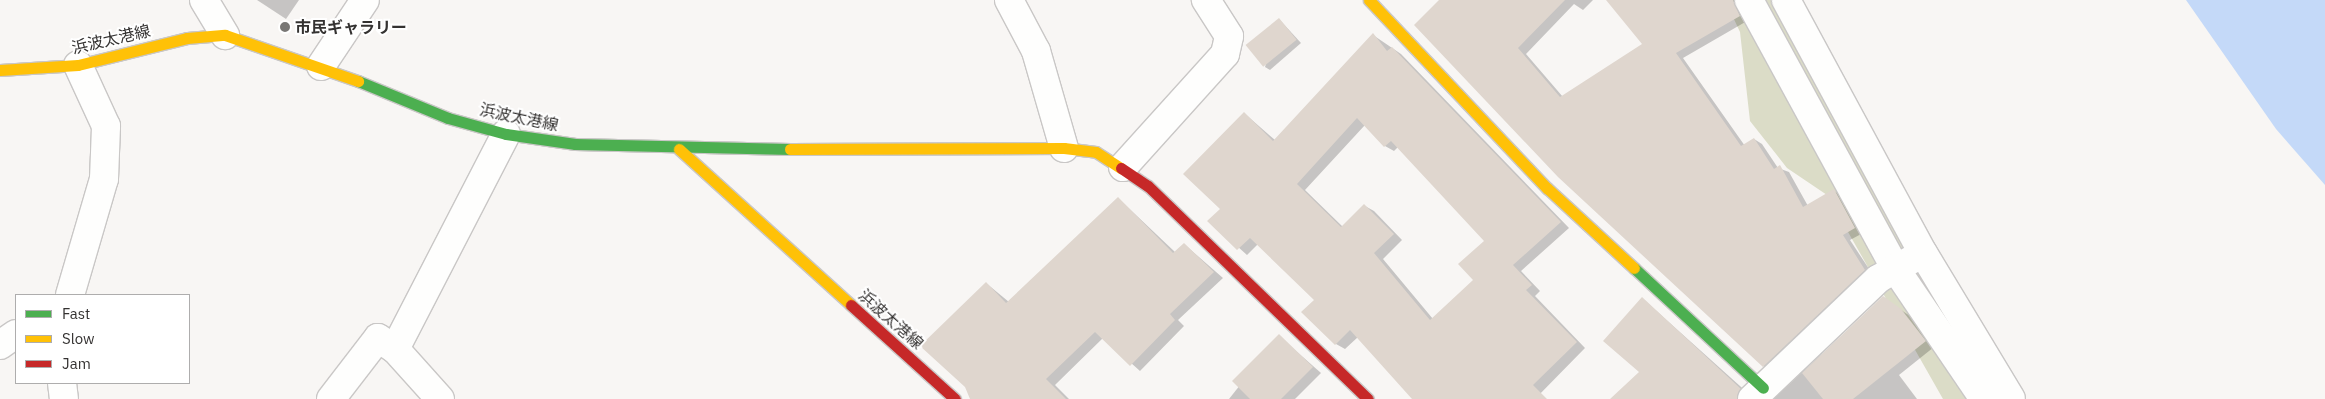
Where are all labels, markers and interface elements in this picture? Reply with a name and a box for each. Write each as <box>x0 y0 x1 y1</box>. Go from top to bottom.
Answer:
place label: 市民ギャラリー <box>295 17 407 37</box>
street label: 浜波太港線 <box>70 21 152 57</box>
marker: 市民ギャラリー <box>279 21 291 33</box>
street label: 浜波太港線 <box>478 99 560 135</box>
street label: 浜波太港線 <box>855 285 927 353</box>
legend <box>15 294 190 384</box>
text: Fast <box>62 304 90 323</box>
text: Slow <box>62 329 95 348</box>
text: Jam <box>62 354 91 373</box>

